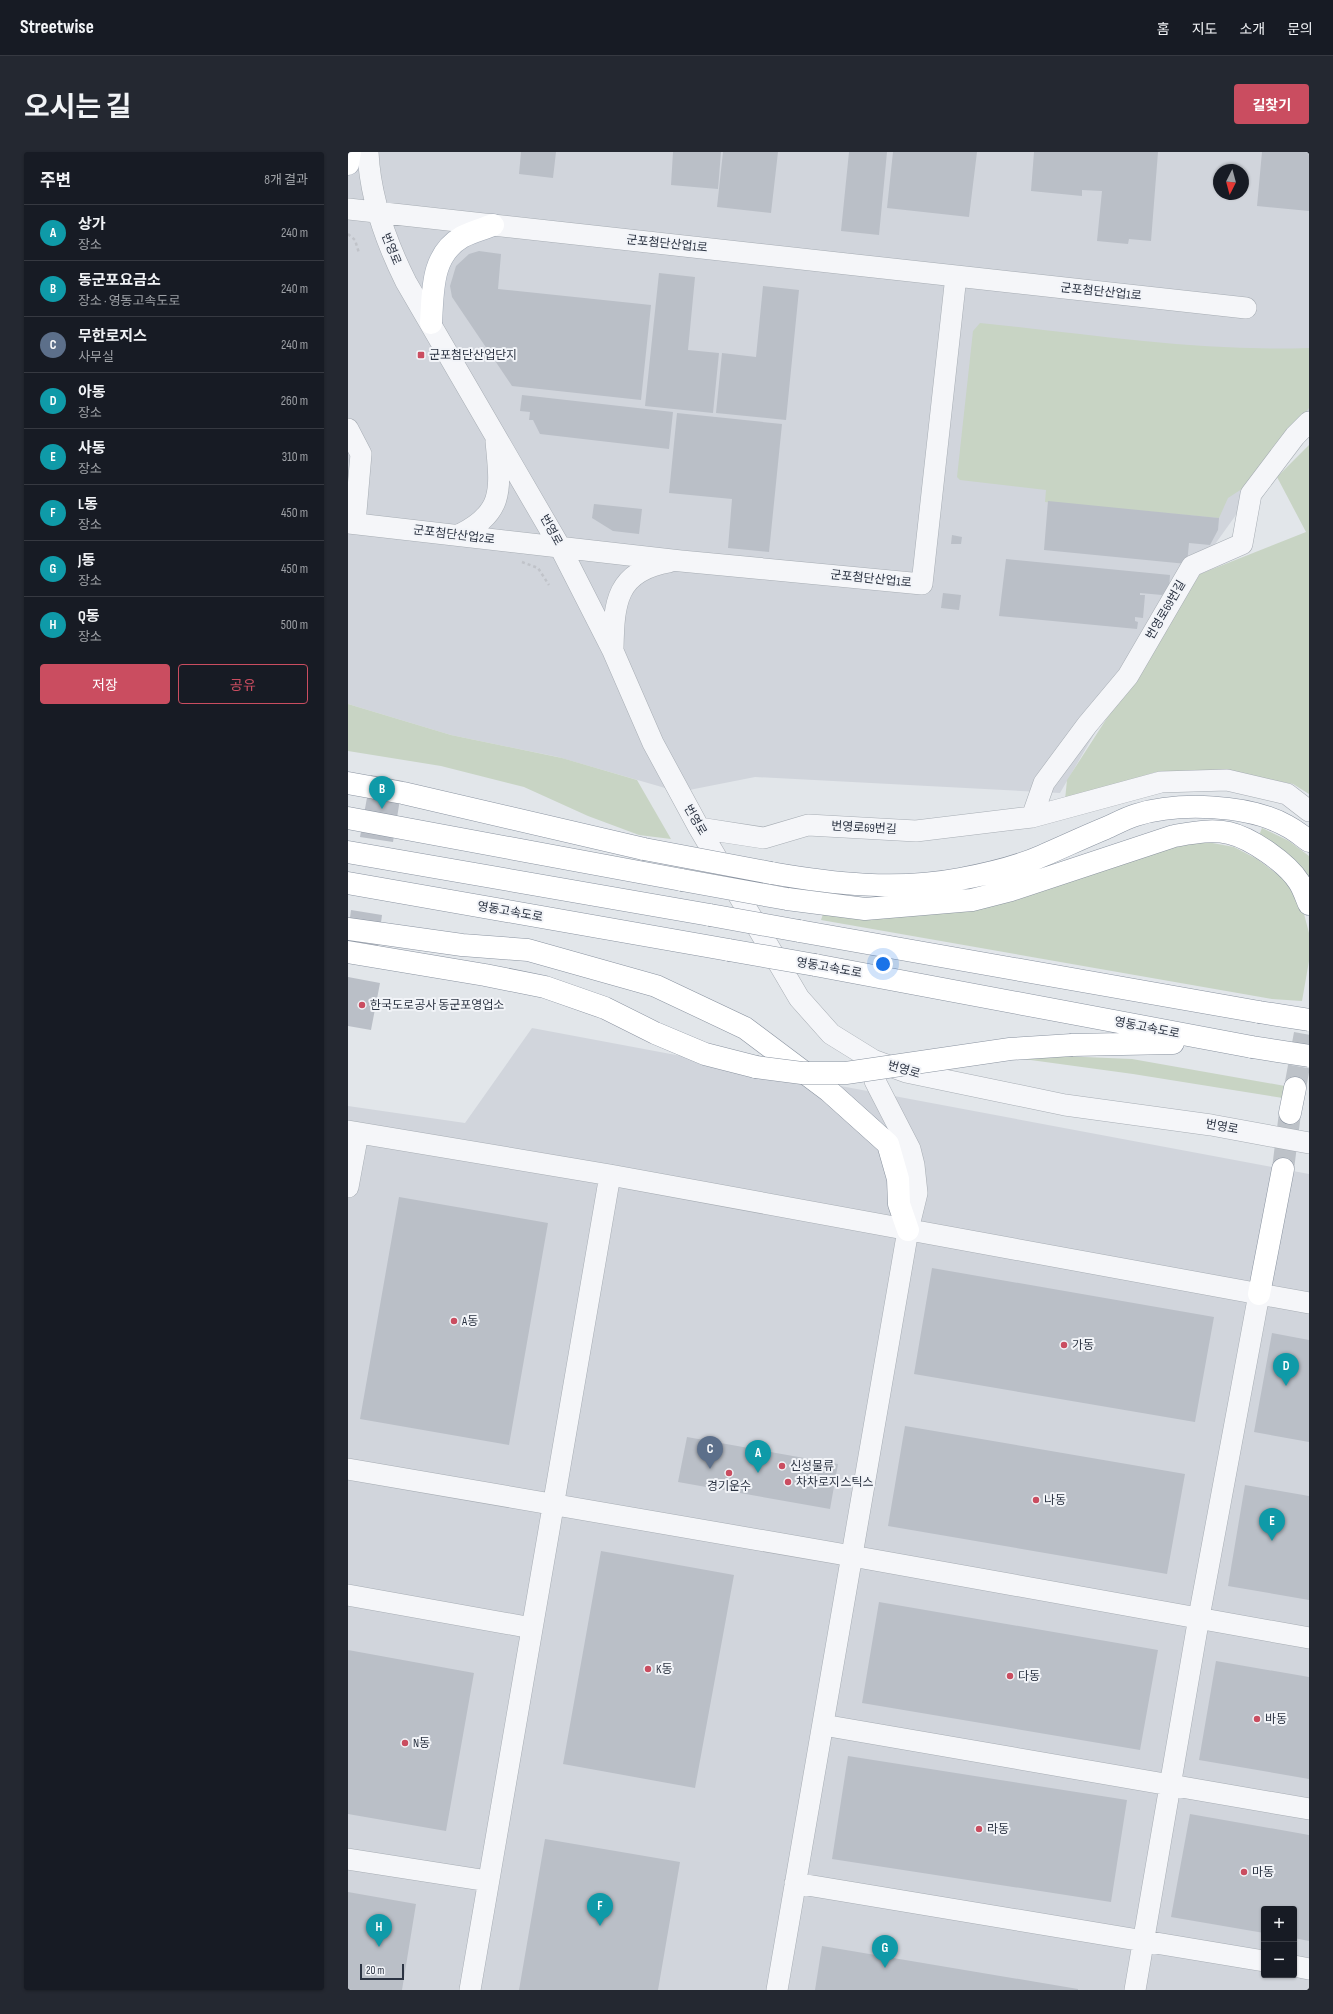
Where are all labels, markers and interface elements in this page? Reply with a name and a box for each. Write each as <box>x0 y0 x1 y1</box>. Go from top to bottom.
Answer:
text: Streetwise <box>20 16 94 39</box>
text: 홈 <box>1157 21 1170 38</box>
text: 지도 <box>1192 21 1217 38</box>
text: 소개 <box>1239 21 1265 38</box>
text: 문의 <box>1287 21 1313 38</box>
button: 길찾기 <box>1234 84 1309 124</box>
text: 오시는 길 <box>24 91 131 124</box>
north arrow <box>1213 164 1249 200</box>
text: 주변 <box>40 171 71 191</box>
text: 8개 결과 <box>264 172 308 188</box>
text: 상가 <box>78 215 106 234</box>
text: A <box>50 225 56 241</box>
text: 240 m <box>281 225 308 241</box>
street label: 번영로 <box>378 231 404 267</box>
street label: 군포첨단산업1로 <box>626 232 708 256</box>
text: 장소 <box>78 237 102 253</box>
text: 동군포요금소 <box>78 271 161 290</box>
street label: 군포첨단산업1로 <box>1060 280 1142 304</box>
text: B <box>50 281 56 297</box>
text: 240 m <box>281 281 308 297</box>
text: 장소 · 영동고속도로 <box>78 293 180 309</box>
text: 무한로지스 <box>78 327 147 346</box>
text: C <box>50 337 56 353</box>
text: 240 m <box>281 337 308 353</box>
place label: 군포첨단산업단지 <box>429 348 517 363</box>
text: 사무실 <box>78 349 114 365</box>
marker: 군포첨단산업단지 <box>416 350 426 360</box>
text: 아동 <box>78 383 106 402</box>
text: D <box>50 393 56 409</box>
text: 260 m <box>281 393 308 409</box>
text: 장소 <box>78 405 102 421</box>
text: 사동 <box>78 439 106 458</box>
text: E <box>50 449 56 465</box>
text: 310 m <box>282 449 308 465</box>
text: 장소 <box>78 461 102 477</box>
text: L동 <box>78 495 98 514</box>
text: F <box>50 505 56 521</box>
text: 450 m <box>281 505 308 521</box>
street label: 번영로 <box>536 512 566 548</box>
text: 장소 <box>78 517 102 533</box>
street label: 군포첨단산업2로 <box>412 523 496 547</box>
text: J동 <box>78 551 95 570</box>
text: G <box>50 561 56 577</box>
text: 450 m <box>281 561 308 577</box>
street label: 군포첨단산업1로 <box>830 567 912 591</box>
text: 장소 <box>78 573 102 589</box>
street label: 번영로69번길 <box>1143 578 1189 642</box>
text: Q동 <box>78 607 100 626</box>
text: H <box>50 617 56 633</box>
text: 500 m <box>281 617 308 633</box>
text: 장소 <box>78 629 102 645</box>
button: 저장 <box>40 664 170 704</box>
button: 공유 <box>178 664 308 704</box>
pin: B <box>369 776 395 809</box>
street label: 번영로 <box>680 802 710 838</box>
street label: 번영로69번길 <box>831 819 897 837</box>
street label: 영동고속도로 <box>476 899 544 925</box>
your location <box>873 954 893 974</box>
street label: 영동고속도로 <box>795 955 863 981</box>
place label: 한국도로공사 동군포영업소 <box>370 998 504 1013</box>
marker: 한국도로공사 동군포영업소 <box>357 1000 367 1010</box>
street label: 영동고속도로 <box>1113 1014 1181 1042</box>
street label: 번영로 <box>886 1058 922 1082</box>
street label: 번영로 <box>1204 1117 1240 1137</box>
place label: A동 <box>461 1314 478 1329</box>
marker: A동 <box>449 1316 459 1326</box>
place label: 가동 <box>1072 1338 1094 1353</box>
marker: 가동 <box>1059 1340 1069 1350</box>
pin: D <box>1273 1353 1299 1386</box>
pin: C <box>697 1436 723 1469</box>
pin: A <box>745 1440 771 1473</box>
place label: 신성물류 <box>790 1459 834 1474</box>
marker: 신성물류 <box>777 1461 787 1471</box>
marker: 경기운수 <box>724 1468 734 1478</box>
place label: 차차로지스틱스 <box>796 1475 873 1490</box>
marker: 차차로지스틱스 <box>783 1477 793 1487</box>
place label: 경기운수 <box>707 1479 751 1494</box>
place label: 나동 <box>1044 1493 1066 1508</box>
marker: 나동 <box>1031 1495 1041 1505</box>
pin: E <box>1259 1508 1285 1541</box>
place label: K동 <box>656 1662 673 1677</box>
marker: K동 <box>643 1664 653 1674</box>
place label: 다동 <box>1018 1669 1040 1684</box>
marker: 다동 <box>1005 1671 1015 1681</box>
place label: 바동 <box>1265 1712 1287 1727</box>
marker: 바동 <box>1252 1714 1262 1724</box>
place label: N동 <box>413 1736 430 1751</box>
marker: N동 <box>400 1738 410 1748</box>
place label: 라동 <box>987 1822 1009 1837</box>
marker: 라동 <box>974 1824 984 1834</box>
place label: 마동 <box>1252 1865 1274 1880</box>
marker: 마동 <box>1239 1867 1249 1877</box>
pin: F <box>587 1893 613 1926</box>
map controls <box>1261 1906 1297 1978</box>
button: + <box>1261 1906 1297 1942</box>
pin: H <box>366 1914 392 1947</box>
pin: G <box>872 1935 898 1968</box>
button: − <box>1261 1942 1297 1978</box>
scale bar <box>360 1962 404 1981</box>
text: 20 m <box>366 1964 384 1977</box>

